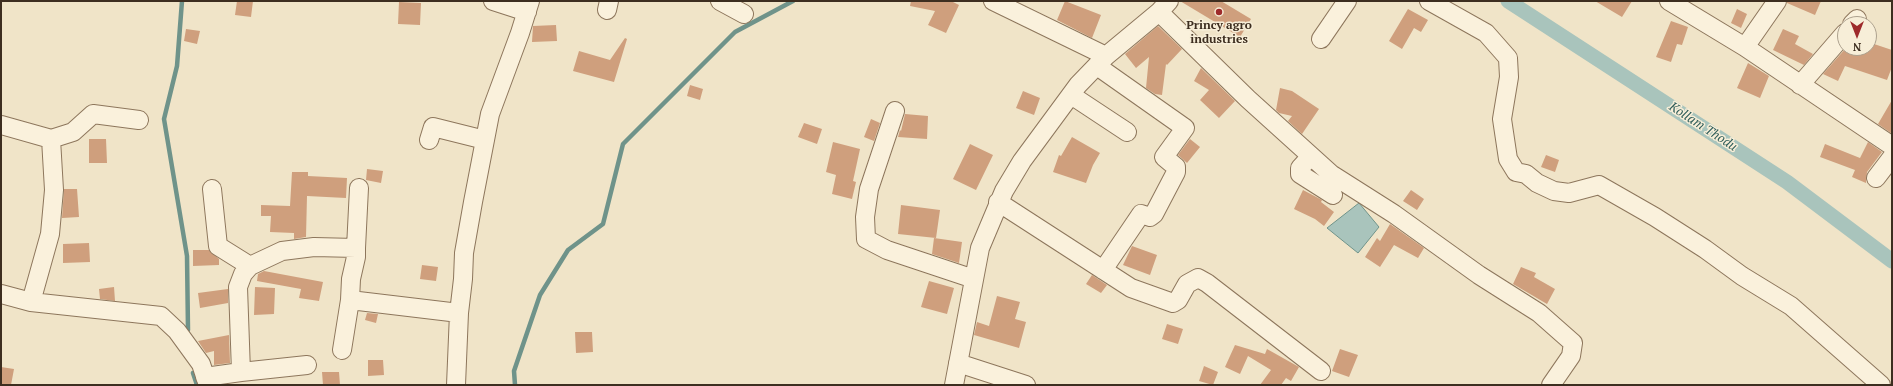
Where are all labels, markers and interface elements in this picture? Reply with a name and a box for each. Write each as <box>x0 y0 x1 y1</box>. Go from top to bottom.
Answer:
marker: Princy agro industries <box>1214 7 1224 17</box>
north arrow <box>1837 16 1877 56</box>
place label: Princy agro industries <box>1186 19 1252 47</box>
text: N <box>1853 40 1861 54</box>
water label: Kollam Thodu <box>1666 99 1740 155</box>

